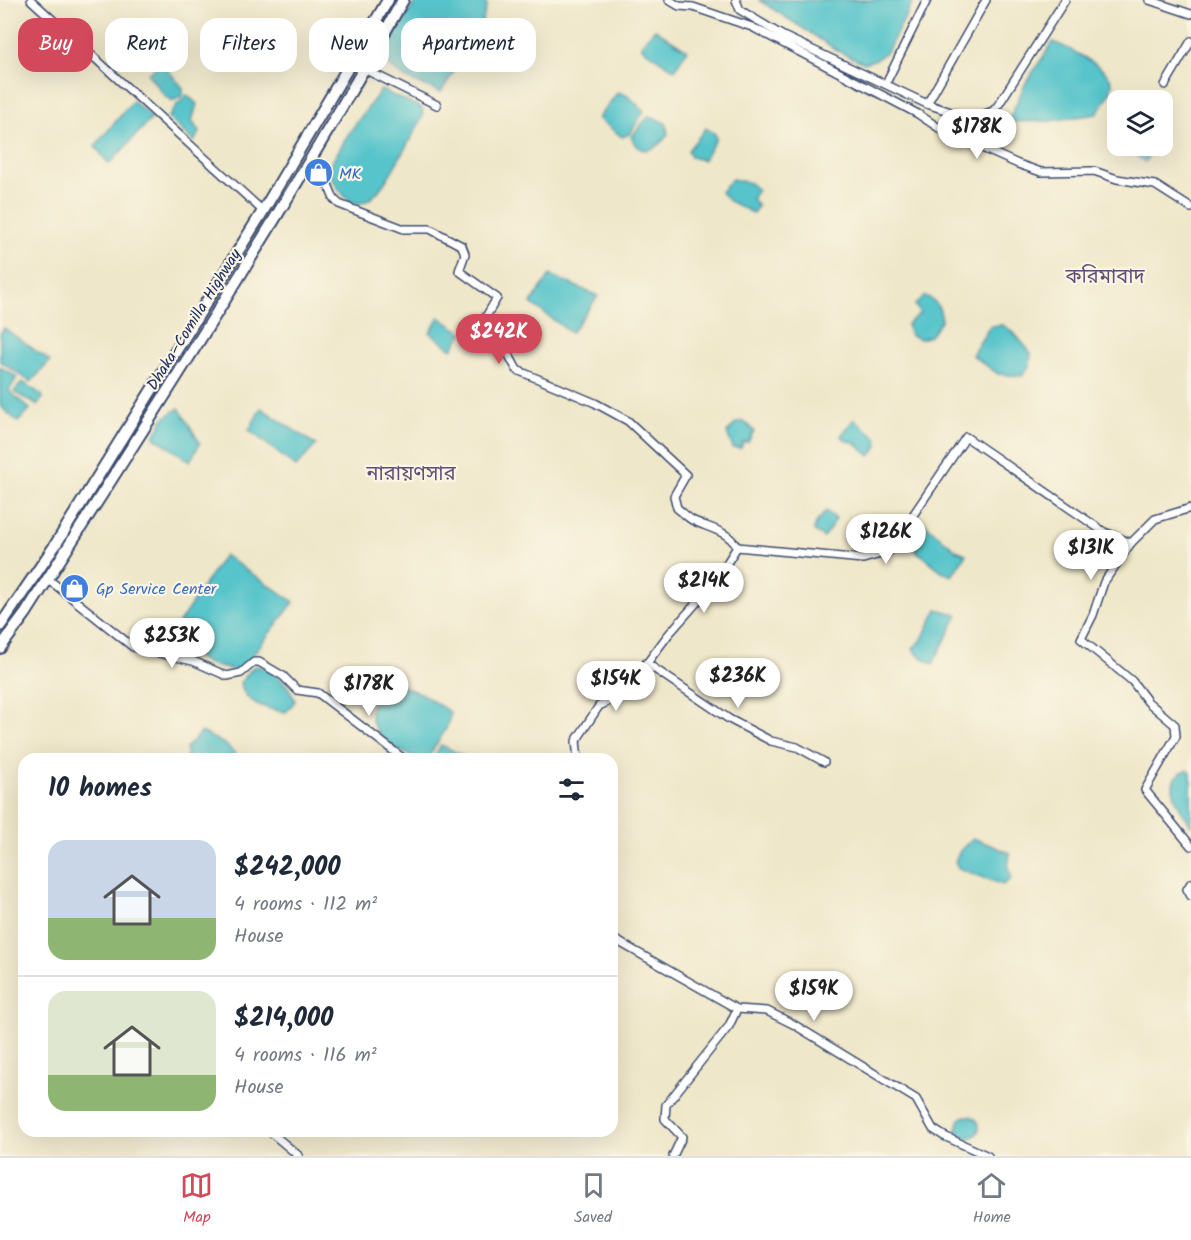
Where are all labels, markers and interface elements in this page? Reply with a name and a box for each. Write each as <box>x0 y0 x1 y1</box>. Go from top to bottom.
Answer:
chip: Buy <box>18 18 93 72</box>
chip: Rent <box>105 18 188 72</box>
chip: Filters <box>200 18 297 72</box>
chip: New <box>309 18 389 72</box>
chip: Apartment <box>401 18 536 72</box>
map controls <box>1107 90 1173 156</box>
button: layers <box>1107 90 1173 156</box>
pin: $178K <box>935 109 1019 160</box>
text: $178K <box>951 112 1003 144</box>
shop icon: MK <box>302 157 334 189</box>
place label: MK <box>339 162 362 187</box>
street label: Dhaka–Comilla Highway <box>141 244 248 395</box>
district label: করিমাবাদ <box>1064 262 1146 294</box>
pin: $242K <box>457 314 541 365</box>
text: $242K <box>470 317 528 349</box>
district label: নারায়ণসার <box>365 459 457 491</box>
pin: $126K <box>844 514 928 565</box>
text: $126K <box>860 517 912 549</box>
pin: $131K <box>1049 530 1133 581</box>
text: $131K <box>1068 533 1114 565</box>
pin: $214K <box>662 563 746 614</box>
text: $214K <box>678 566 730 598</box>
shop icon: Gp Service Center <box>59 572 91 604</box>
place label: Gp Service Center <box>96 577 218 602</box>
pin: $253K <box>130 618 214 669</box>
text: $253K <box>144 621 200 653</box>
pin: $236K <box>696 658 780 709</box>
pin: $154K <box>574 661 658 712</box>
text: $236K <box>709 661 767 693</box>
text: $154K <box>591 664 641 696</box>
pin: $178K <box>327 666 411 717</box>
text: $178K <box>343 669 395 701</box>
text: 10 homes <box>48 768 152 810</box>
icon: filters <box>555 773 588 806</box>
text: $242,000 <box>234 847 341 889</box>
icon: home <box>96 864 168 936</box>
text: 4 rooms · 112 m² <box>234 889 377 921</box>
text: House <box>234 921 284 953</box>
pin: $159K <box>772 971 856 1022</box>
text: $159K <box>789 974 839 1006</box>
text: $214,000 <box>234 998 333 1040</box>
icon: home <box>96 1015 168 1087</box>
text: 4 rooms · 116 m² <box>234 1040 377 1072</box>
text: House <box>234 1072 284 1104</box>
tab: Map <box>180 1169 213 1230</box>
tab: Saved <box>574 1169 612 1230</box>
tab: Home <box>973 1169 1011 1230</box>

